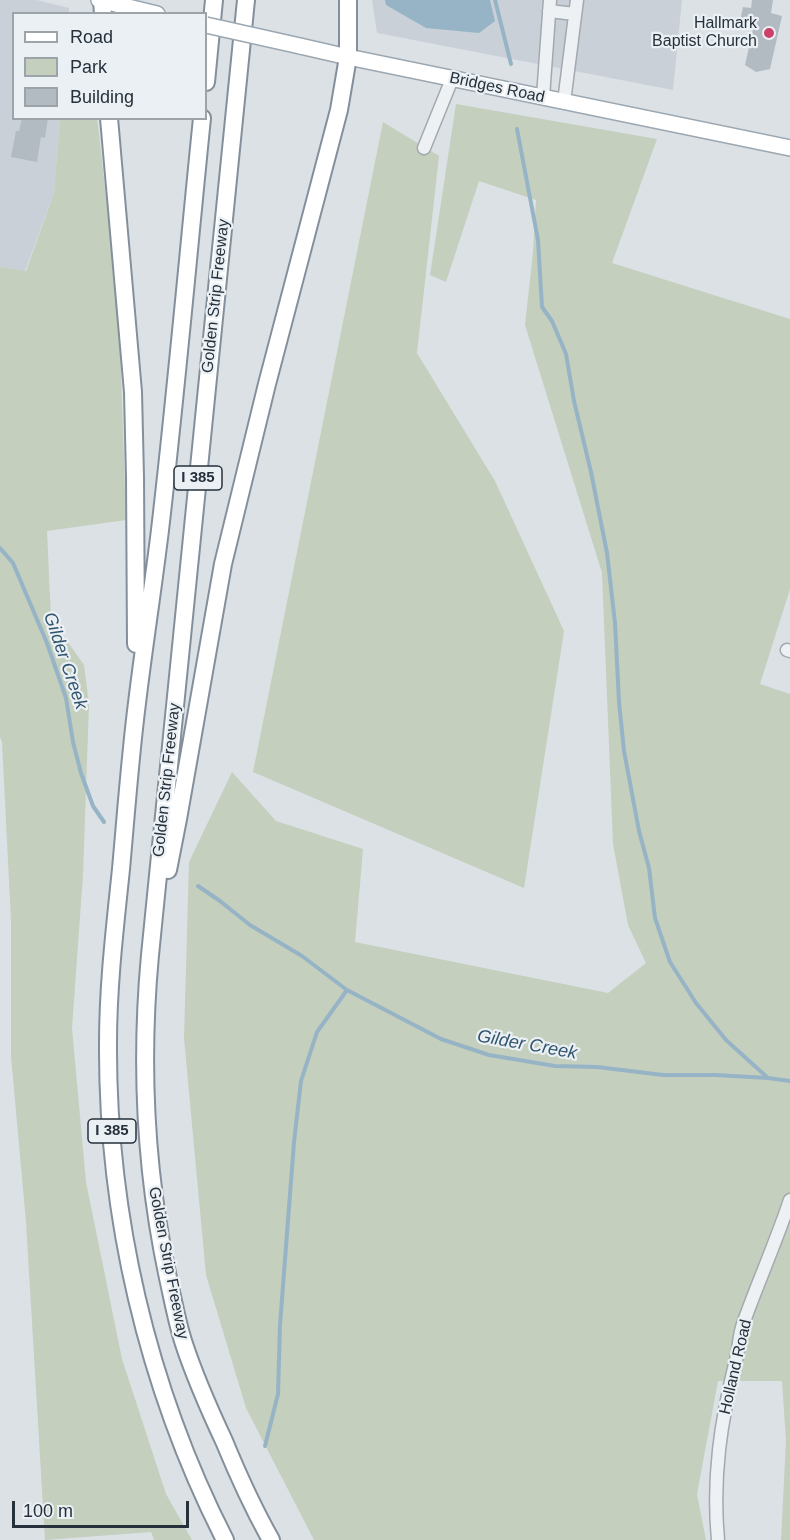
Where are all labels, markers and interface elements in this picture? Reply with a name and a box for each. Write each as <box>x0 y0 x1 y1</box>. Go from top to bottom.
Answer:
legend <box>12 12 207 120</box>
place label: Hallmark Baptist Church <box>652 14 757 52</box>
marker: Hallmark Baptist Church <box>762 26 776 40</box>
text: Road <box>70 27 113 47</box>
text: Park <box>70 57 107 77</box>
street label: Bridges Road <box>448 69 546 107</box>
text: Building <box>70 87 134 107</box>
street label: Golden Strip Freeway <box>198 218 234 374</box>
road number: I 385 <box>174 466 222 490</box>
water label: Gilder Creek <box>38 610 92 712</box>
street label: Golden Strip Freeway <box>149 702 185 858</box>
water label: Gilder Creek <box>475 1026 579 1064</box>
road number: I 385 <box>88 1119 136 1143</box>
street label: Golden Strip Freeway <box>144 1185 192 1341</box>
street label: Holland Road <box>716 1318 756 1416</box>
scale bar <box>15 1489 192 1527</box>
text: 100 m <box>23 1501 73 1521</box>

